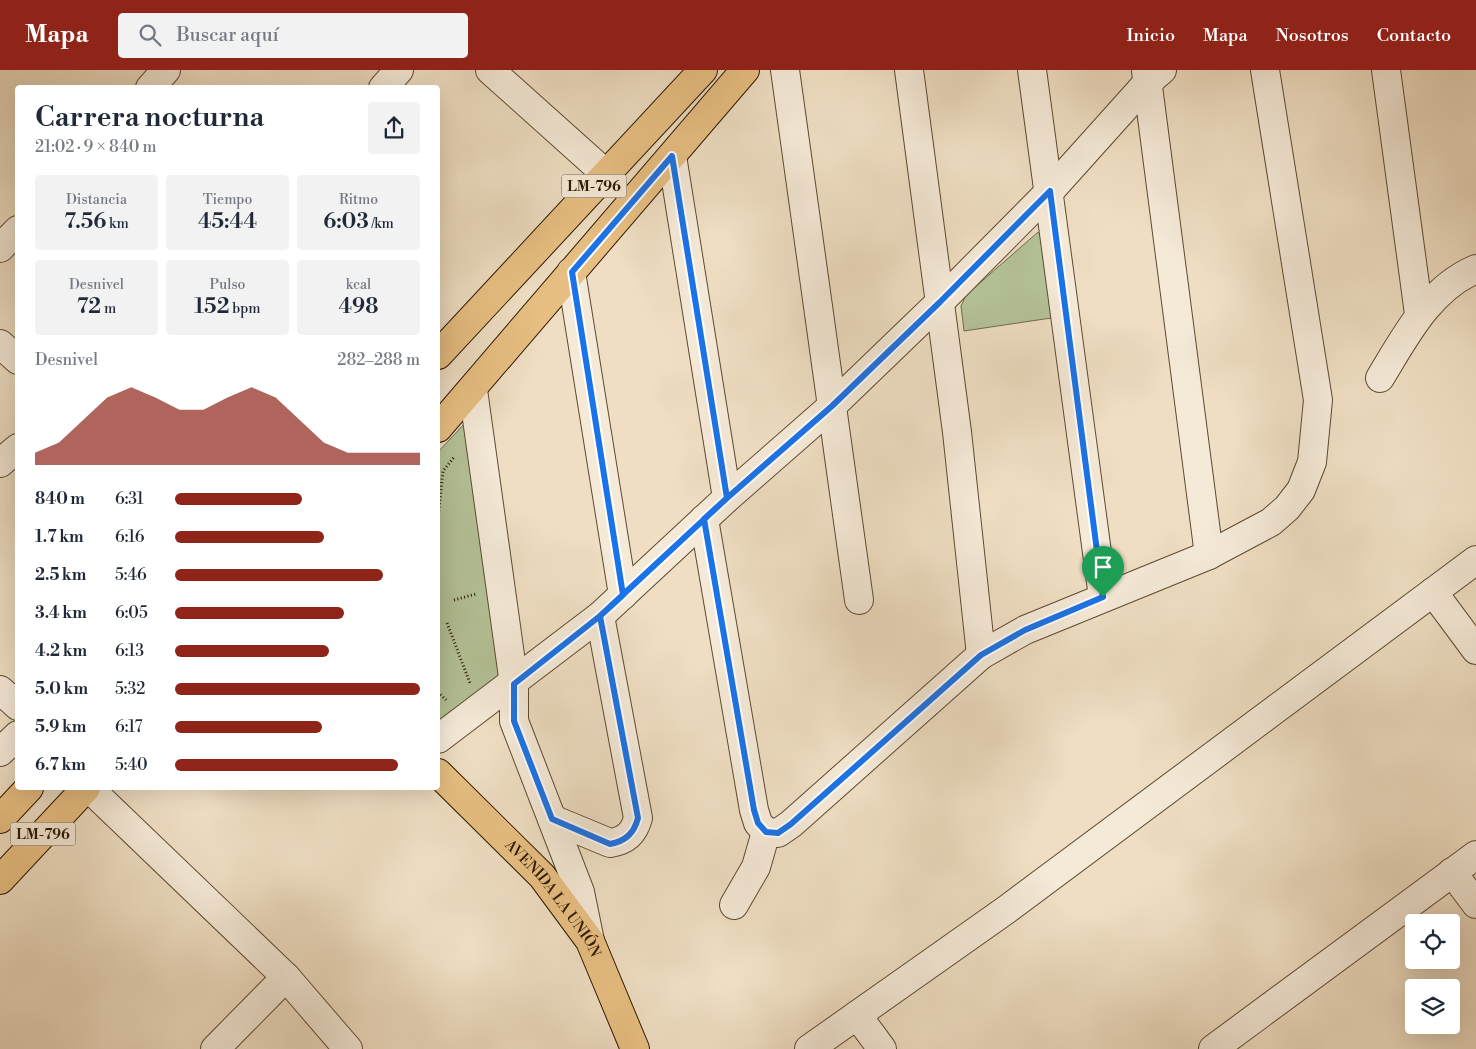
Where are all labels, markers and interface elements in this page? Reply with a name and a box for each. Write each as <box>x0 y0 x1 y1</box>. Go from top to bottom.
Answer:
search box <box>118 13 468 58</box>
text: Mapa <box>25 20 88 50</box>
icon: search <box>136 21 164 49</box>
text: Buscar aquí <box>176 23 279 47</box>
text: Inicio <box>1126 24 1175 47</box>
text: Mapa <box>1203 24 1248 47</box>
text: Nosotros <box>1276 24 1349 47</box>
text: Contacto <box>1377 24 1451 47</box>
text: Carrera nocturna <box>35 100 264 135</box>
button: share <box>368 102 420 154</box>
text: 21:02 · 9 × 840 m <box>35 137 157 157</box>
road number: LM-796 <box>562 174 626 198</box>
text: Distancia <box>66 191 127 209</box>
text: Tiempo <box>203 191 252 209</box>
text: Ritmo <box>339 191 378 209</box>
text: 7.56 <box>64 209 106 235</box>
text: 45:44 <box>198 209 257 235</box>
text: 6:03 <box>323 209 369 235</box>
text: km <box>106 215 129 233</box>
text: /km <box>369 215 394 233</box>
text: Desnivel <box>69 276 124 294</box>
text: Pulso <box>210 276 245 294</box>
text: kcal <box>346 276 371 294</box>
text: 72 <box>77 294 101 320</box>
text: 152 <box>194 294 229 320</box>
text: 498 <box>339 294 378 320</box>
text: m <box>101 300 116 318</box>
text: bpm <box>229 300 261 318</box>
text: Desnivel <box>35 350 98 370</box>
text: 282–288 m <box>337 350 420 370</box>
text: 840 m <box>35 489 85 509</box>
text: 6:31 <box>115 489 144 509</box>
text: 1.7 km <box>35 527 84 547</box>
text: 6:16 <box>115 527 144 547</box>
pin <box>1082 546 1124 597</box>
icon: arrive <box>1089 553 1117 581</box>
text: 2.5 km <box>35 565 86 585</box>
text: 5:46 <box>115 565 147 585</box>
text: 3.4 km <box>35 603 87 623</box>
text: 6:05 <box>115 603 148 623</box>
text: 4.2 km <box>35 641 87 661</box>
text: 6:13 <box>115 641 144 661</box>
text: 5.0 km <box>35 679 88 699</box>
text: 5:32 <box>115 679 145 699</box>
text: 5.9 km <box>35 717 86 737</box>
text: 6:17 <box>115 717 142 737</box>
text: 6.7 km <box>35 755 86 775</box>
text: 5:40 <box>115 755 148 775</box>
road number: LM-796 <box>10 822 76 846</box>
street label: AVENIDA LA UNIÓN <box>500 835 605 960</box>
map controls <box>1405 914 1460 1034</box>
button: locate <box>1405 914 1460 969</box>
button: layers <box>1405 979 1460 1034</box>

